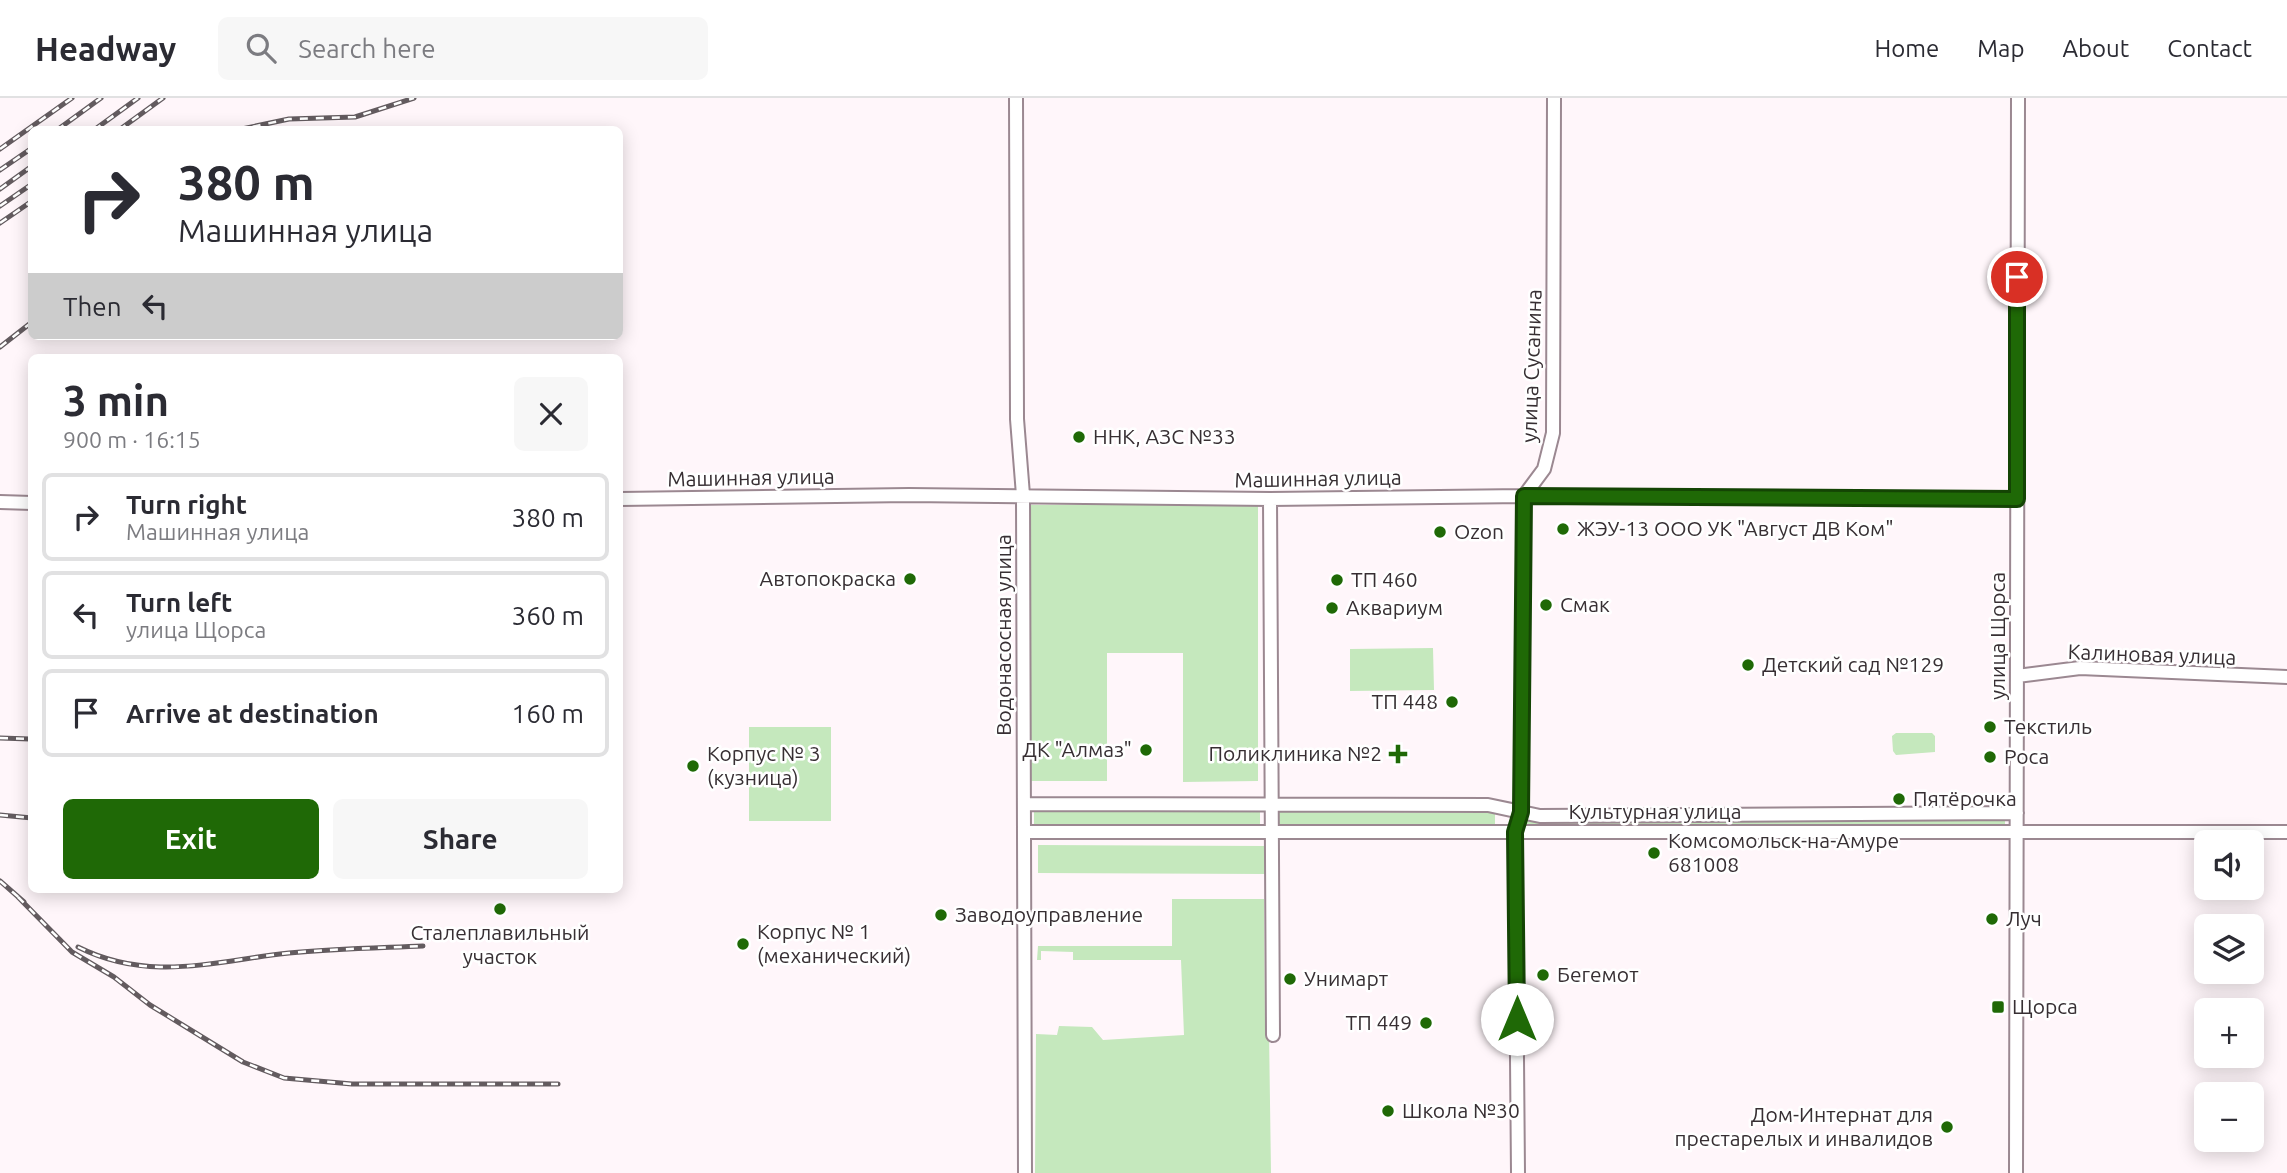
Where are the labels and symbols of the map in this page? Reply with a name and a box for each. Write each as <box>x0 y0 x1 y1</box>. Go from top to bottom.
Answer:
pin <box>1987 247 2047 307</box>
street label: улица Сусанина <box>1516 289 1546 443</box>
place label: ННК, АЗС №33 <box>1093 424 1236 448</box>
marker: ННК, АЗС №33 <box>1071 429 1087 445</box>
street label: Машинная улица <box>667 464 835 490</box>
street label: Машинная улица <box>1234 465 1402 491</box>
place label: ЖЭУ-13 ООО УК "Август ДВ Ком" <box>1577 516 1894 540</box>
place label: Ozon <box>1454 519 1504 543</box>
marker: ЖЭУ-13 ООО УК "Август ДВ Ком" <box>1555 521 1571 537</box>
marker: Ozon <box>1432 524 1448 540</box>
street label: Водонасосная улица <box>991 534 1015 736</box>
place label: Автопокраска <box>760 566 896 590</box>
place label: ТП 460 <box>1351 567 1418 591</box>
marker: Автопокраска <box>902 571 918 587</box>
marker: ТП 460 <box>1329 572 1345 588</box>
street label: улица Щорса <box>1985 572 2009 700</box>
place label: Смак <box>1560 592 1610 616</box>
place label: Аквариум <box>1346 595 1443 619</box>
marker: Смак <box>1538 597 1554 613</box>
marker: Аквариум <box>1324 600 1340 616</box>
street label: Калиновая улица <box>2067 639 2237 669</box>
place label: Детский сад №129 <box>1762 652 1944 676</box>
marker: Детский сад №129 <box>1740 657 1756 673</box>
place label: ТП 448 <box>1371 689 1438 713</box>
marker: ТП 448 <box>1444 694 1460 710</box>
place label: Текстиль <box>2004 714 2092 738</box>
marker: Текстиль <box>1982 719 1998 735</box>
place label: ДК "Алмаз" <box>1022 737 1132 761</box>
place label: Корпус № 3 (кузница) <box>707 741 821 789</box>
place label: Поликлиника №2 <box>1208 741 1382 765</box>
marker: ДК "Алмаз" <box>1138 742 1154 758</box>
marker: Поликлиника №2 <box>1388 744 1408 764</box>
place label: Роса <box>2004 744 2049 768</box>
marker: Роса <box>1982 749 1998 765</box>
marker: Корпус № 3 (кузница) <box>685 758 701 774</box>
place label: Пятёрочка <box>1913 786 2017 810</box>
marker: Пятёрочка <box>1891 791 1907 807</box>
street label: Культурная улица <box>1568 799 1742 823</box>
place label: Комсомольск-на-Амуре 681008 <box>1668 828 1899 876</box>
marker: Комсомольск-на-Амуре 681008 <box>1646 845 1662 861</box>
marker: Сталеплавильный участок <box>492 901 508 917</box>
place label: Заводоуправление <box>955 902 1143 926</box>
place label: Луч <box>2006 906 2042 930</box>
marker: Заводоуправление <box>933 907 949 923</box>
marker: Луч <box>1984 911 2000 927</box>
place label: Корпус № 1 (механический) <box>757 919 911 967</box>
place label: Сталеплавильный участок <box>410 920 590 968</box>
marker: Корпус № 1 (механический) <box>735 936 751 952</box>
place label: Бегемот <box>1557 962 1639 986</box>
place label: Унимарт <box>1304 966 1389 990</box>
marker: Бегемот <box>1535 967 1551 983</box>
marker: Унимарт <box>1282 971 1298 987</box>
position arrow <box>1480 982 1554 1056</box>
place label: Щорса <box>2012 994 2078 1018</box>
marker: Щорса <box>1990 999 2006 1015</box>
place label: ТП 449 <box>1345 1010 1412 1034</box>
marker: ТП 449 <box>1418 1015 1434 1031</box>
place label: Школа №30 <box>1402 1098 1520 1122</box>
place label: Дом-Интернат для престарелых и инвалидов <box>1674 1102 1933 1150</box>
marker: Школа №30 <box>1380 1103 1396 1119</box>
marker: Дом-Интернат для престарелых и инвалидов <box>1939 1119 1955 1135</box>

